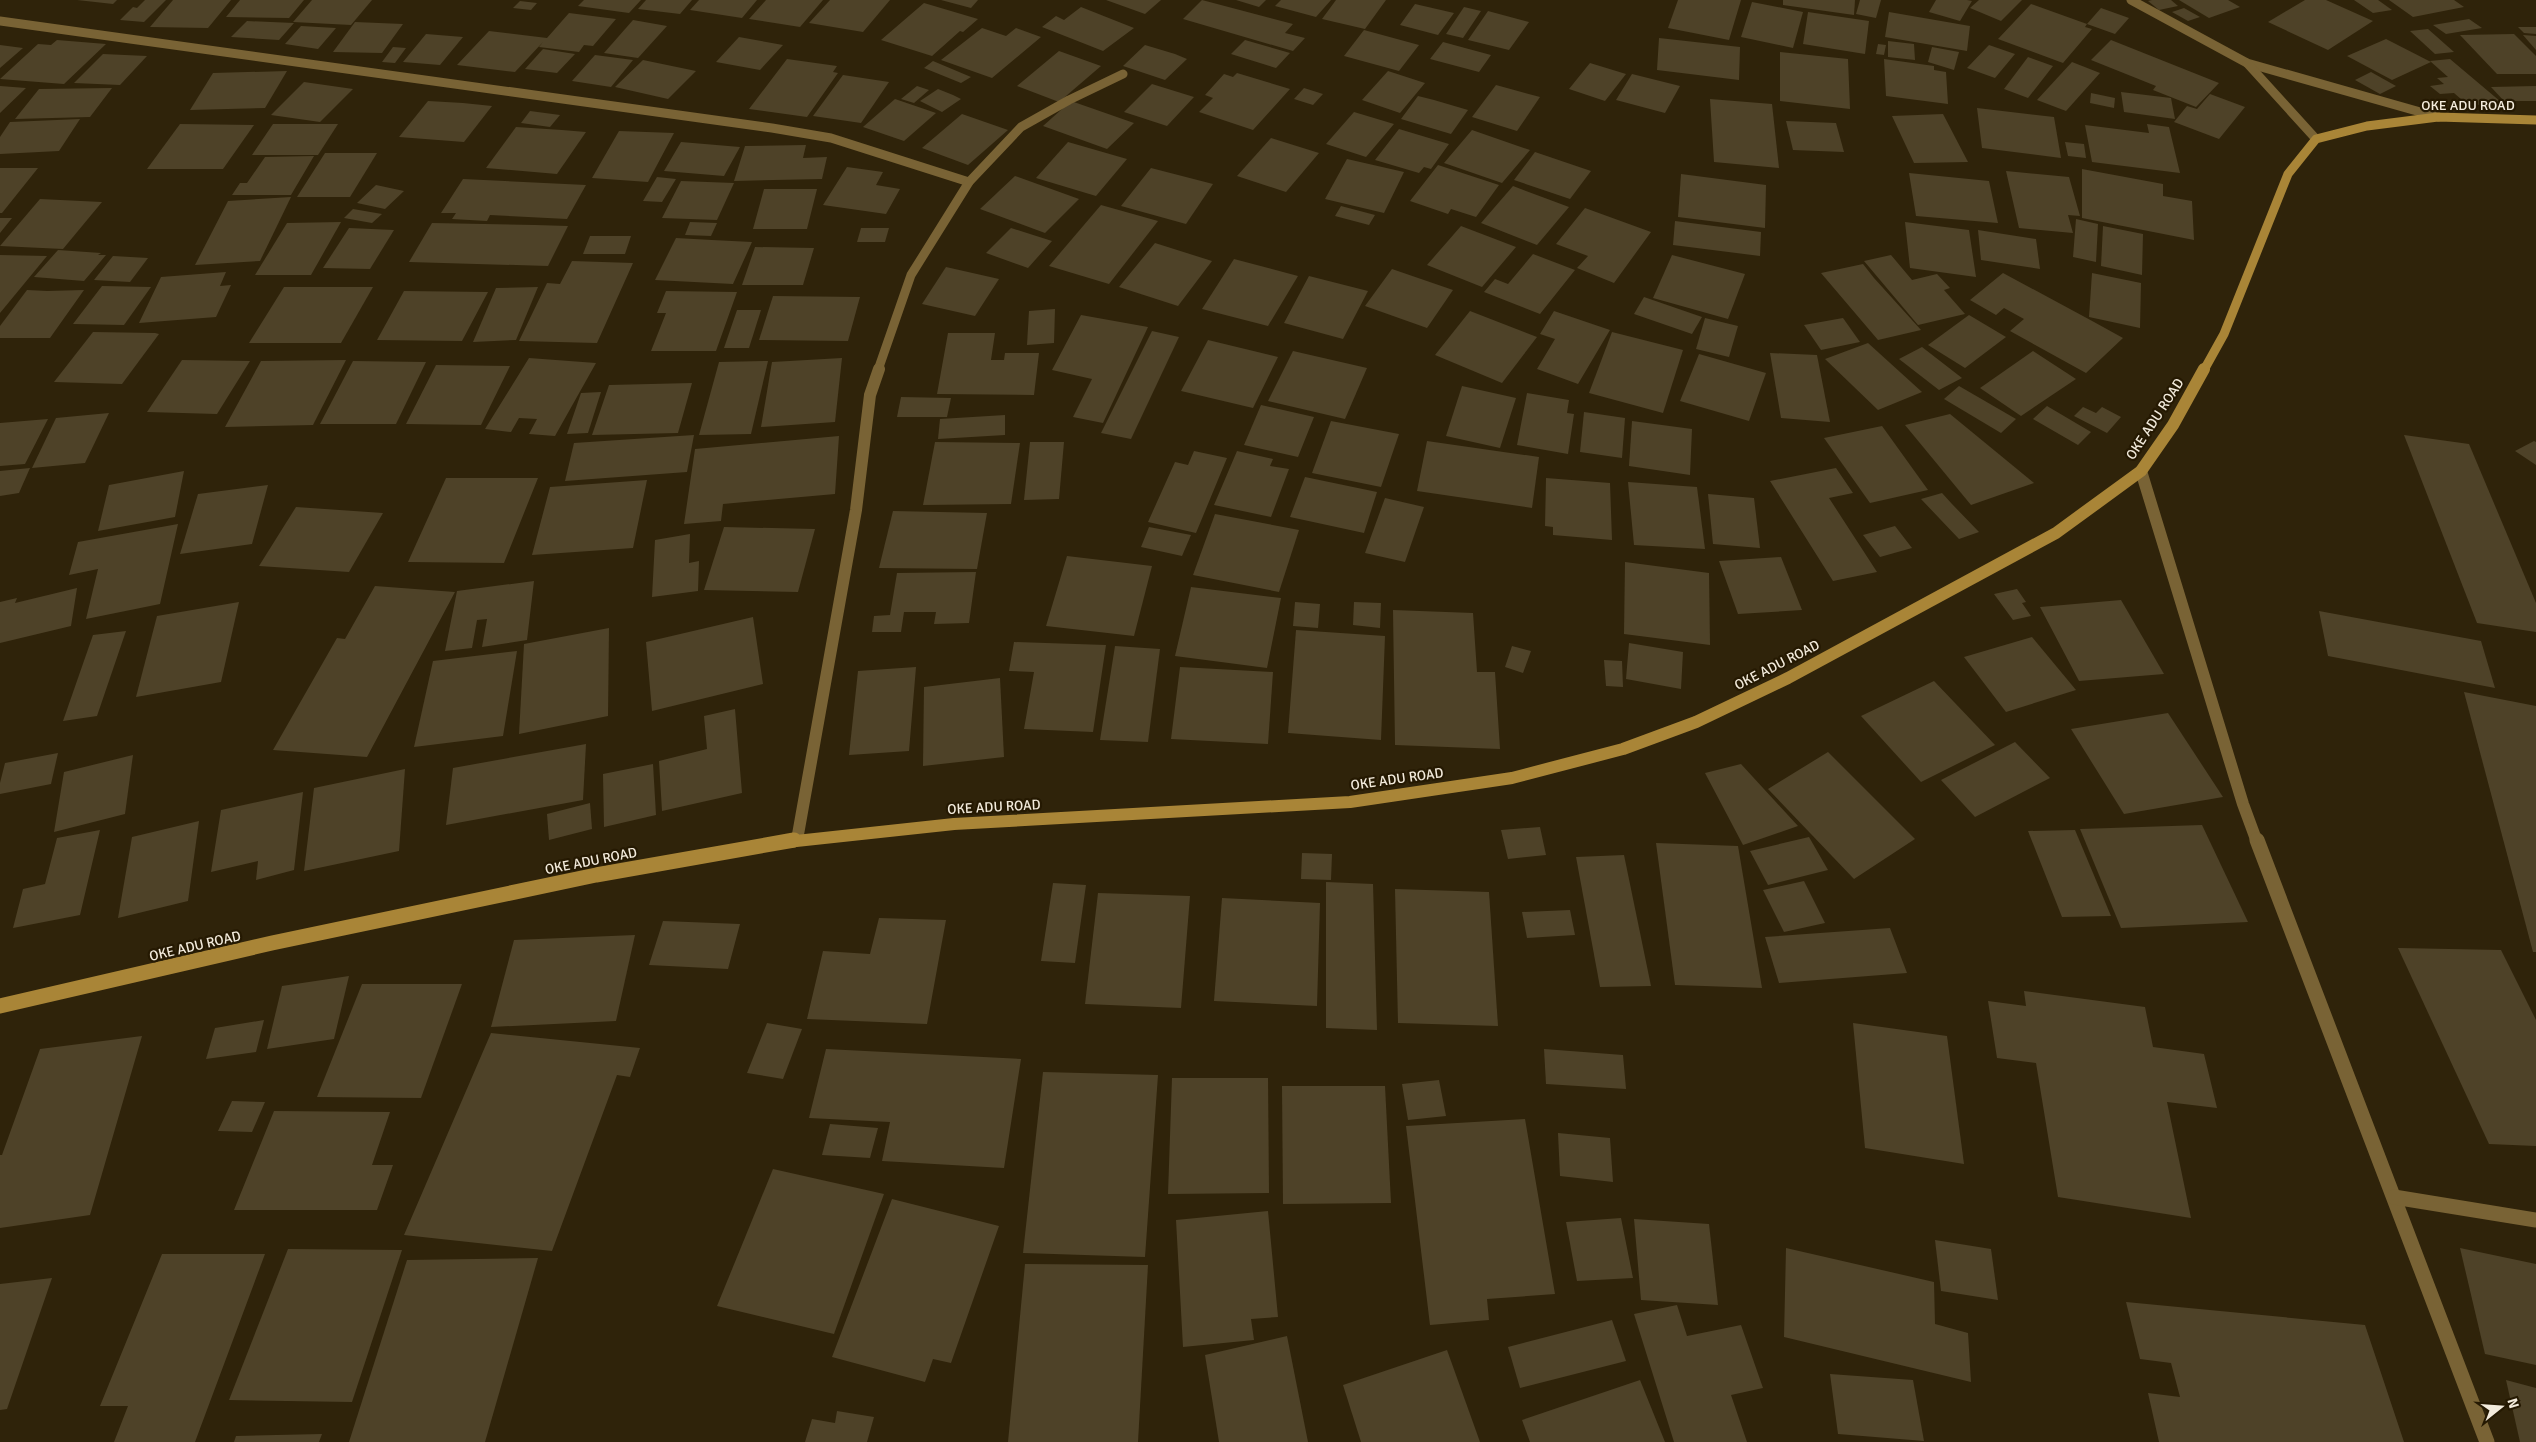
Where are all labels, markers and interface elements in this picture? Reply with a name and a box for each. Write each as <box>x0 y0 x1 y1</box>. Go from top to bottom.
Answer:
street label: OKE ADU ROAD <box>2421 97 2515 114</box>
street label: OKE ADU ROAD <box>2122 375 2188 463</box>
street label: OKE ADU ROAD <box>1731 636 1823 694</box>
street label: OKE ADU ROAD <box>1350 764 1444 794</box>
street label: OKE ADU ROAD <box>947 796 1041 818</box>
street label: OKE ADU ROAD <box>543 844 639 878</box>
street label: OKE ADU ROAD <box>148 927 242 965</box>
north arrow <box>2476 1382 2526 1432</box>
text: N <box>2503 1396 2523 1410</box>

